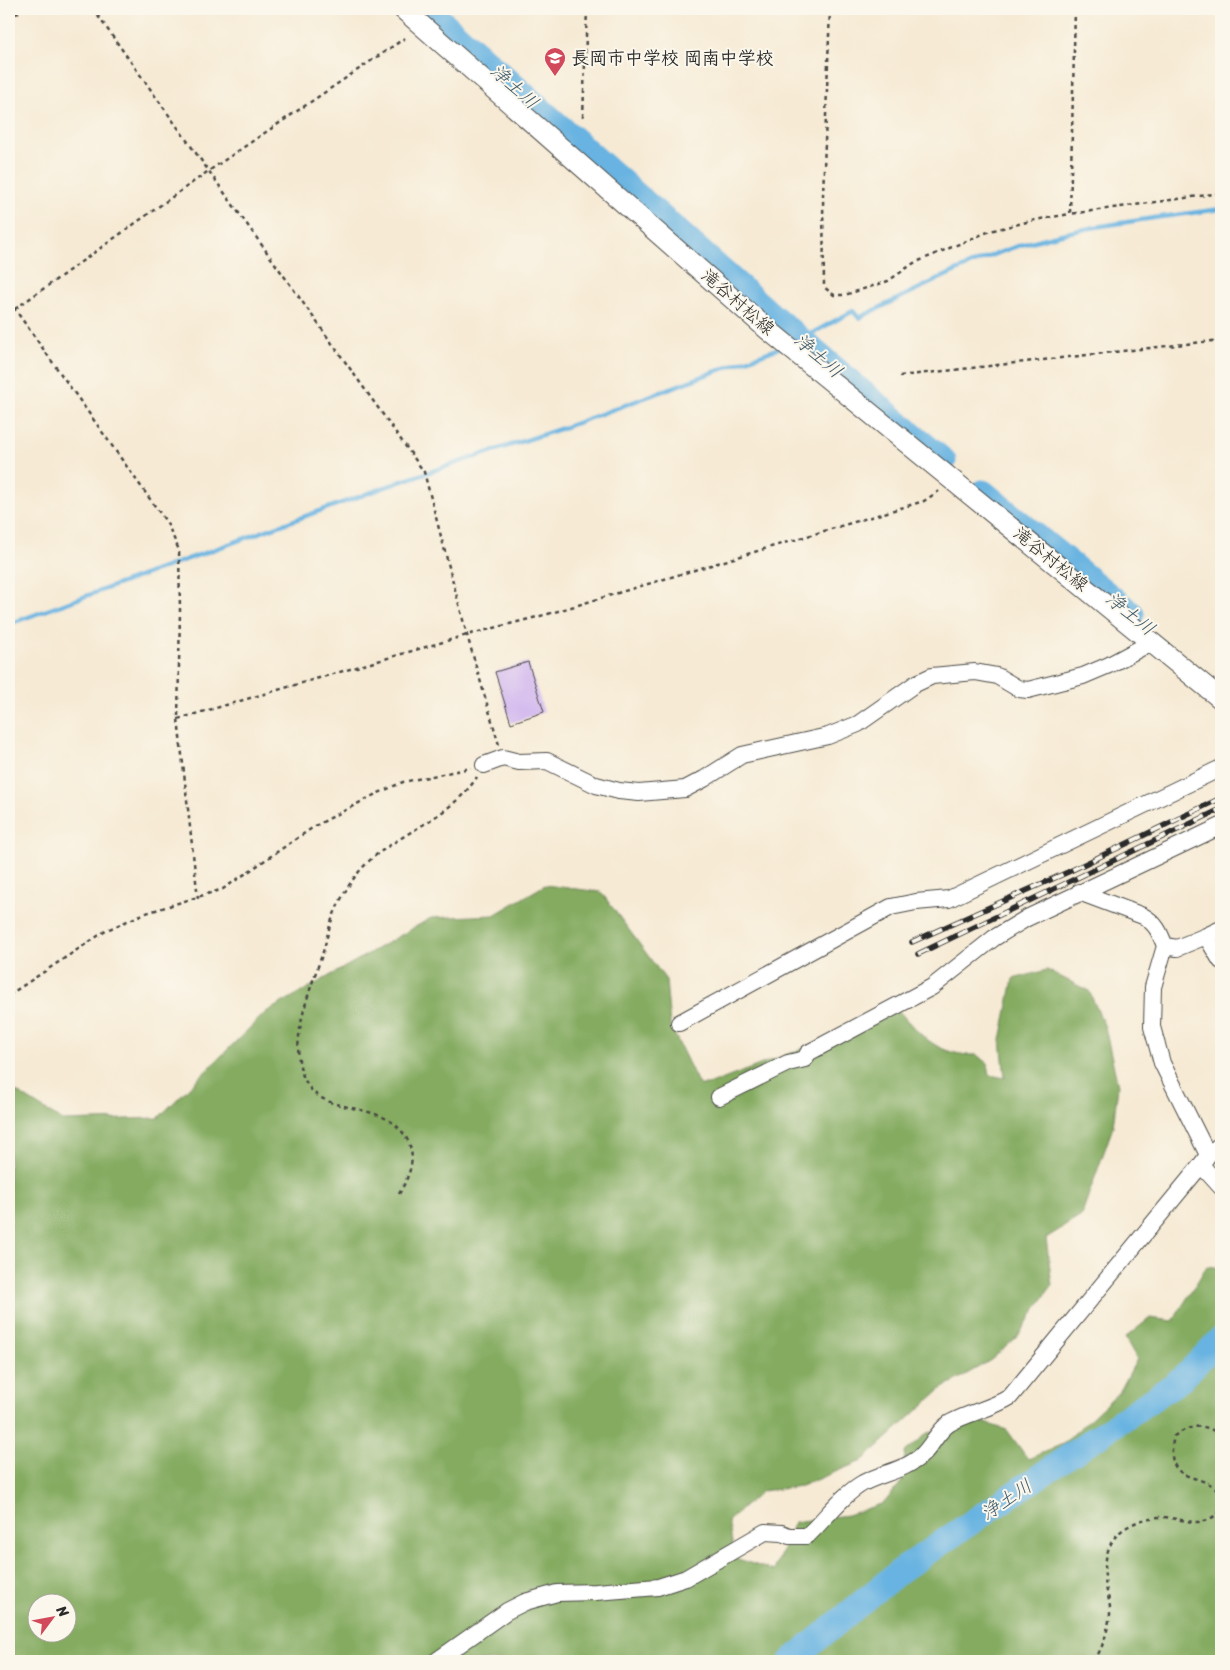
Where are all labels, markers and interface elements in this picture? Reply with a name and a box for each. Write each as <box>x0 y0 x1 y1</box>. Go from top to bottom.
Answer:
place label: 長岡市中学校 岡南中学校 <box>571 42 774 74</box>
school or university icon: 長岡市中学校 岡南中学校 <box>543 46 567 77</box>
water label: 浄土川 <box>482 55 547 118</box>
street label: 滝谷村松線 <box>694 260 782 344</box>
water label: 浄土川 <box>786 324 851 387</box>
street label: 滝谷村松線 <box>1006 518 1096 600</box>
water label: 浄土川 <box>1098 583 1163 644</box>
water label: 浄土川 <box>973 1470 1039 1529</box>
north arrow <box>28 1592 78 1642</box>
text: N <box>49 1600 76 1622</box>

